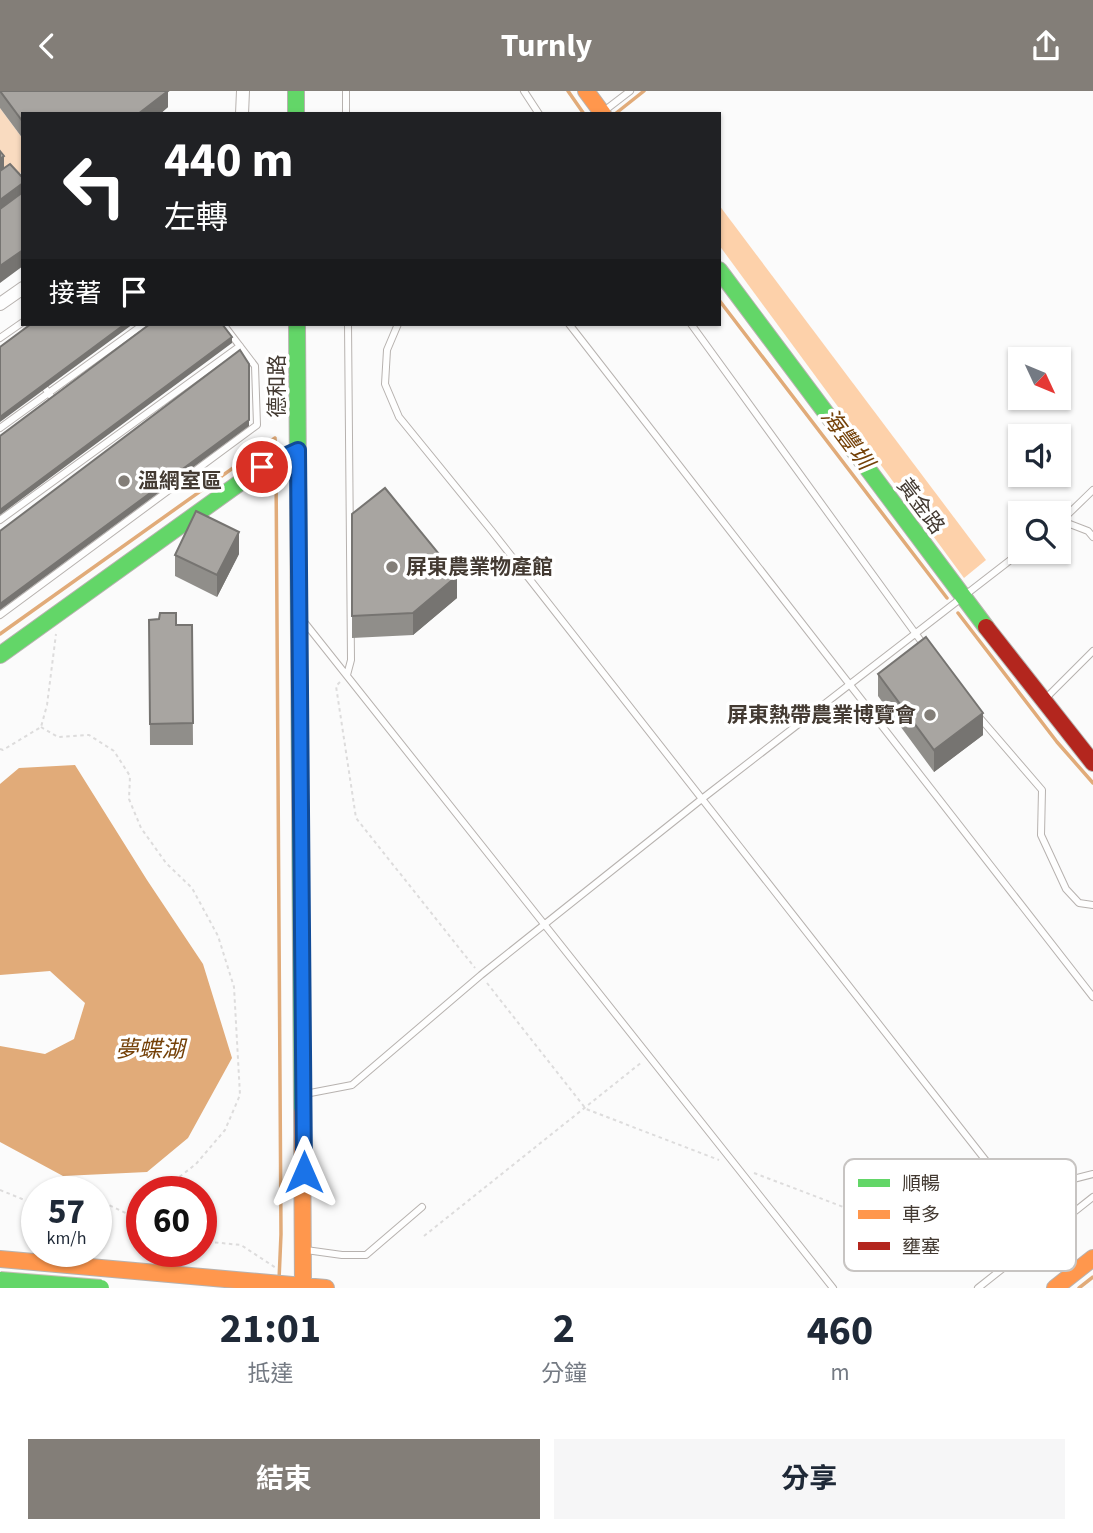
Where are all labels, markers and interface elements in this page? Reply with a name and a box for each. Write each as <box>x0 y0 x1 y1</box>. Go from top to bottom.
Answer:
text: Turnly <box>501 23 592 69</box>
icon: back <box>28 27 66 65</box>
icon: share <box>1027 27 1065 65</box>
text: 440 m <box>164 126 293 196</box>
icon: left <box>49 140 140 231</box>
text: 左轉 <box>164 195 228 241</box>
icon: arrive <box>115 273 153 311</box>
text: 接著 <box>49 275 101 312</box>
north arrow <box>1008 347 1071 409</box>
map controls <box>1008 347 1071 564</box>
street label: 德和路 <box>262 355 292 418</box>
water label: 海豐圳 <box>813 402 883 479</box>
button: sound <box>1008 424 1071 487</box>
pin <box>232 437 292 497</box>
icon: arrive <box>243 448 281 486</box>
place label: 溫網室區 <box>138 466 222 496</box>
street label: 黃金路 <box>890 472 952 540</box>
marker: 溫網室區 <box>116 473 132 489</box>
button: search <box>1008 501 1071 564</box>
place label: 屏東農業物產館 <box>406 552 553 582</box>
marker: 屏東農業物產館 <box>384 559 400 575</box>
place label: 屏東熱帶農業博覽會 <box>727 700 916 730</box>
marker: 屏東熱帶農業博覽會 <box>922 707 938 723</box>
water label: 夢蝶湖 <box>116 1033 188 1066</box>
position arrow <box>267 1135 341 1209</box>
legend <box>844 1159 1076 1271</box>
text: 順暢 <box>902 1171 940 1198</box>
speed limit sign: 60 <box>126 1176 217 1267</box>
text: 57 <box>48 1187 85 1237</box>
text: 車多 <box>902 1202 940 1229</box>
text: km/h <box>47 1226 86 1251</box>
text: 壅塞 <box>902 1234 940 1261</box>
text: 21:01 <box>220 1299 321 1359</box>
text: 2 <box>553 1299 575 1359</box>
text: 460 <box>807 1301 873 1361</box>
text: m <box>830 1356 849 1389</box>
text: 抵達 <box>247 1357 293 1390</box>
text: 分鐘 <box>541 1357 587 1390</box>
button: 結束 <box>28 1439 540 1519</box>
button: 分享 <box>554 1439 1065 1519</box>

